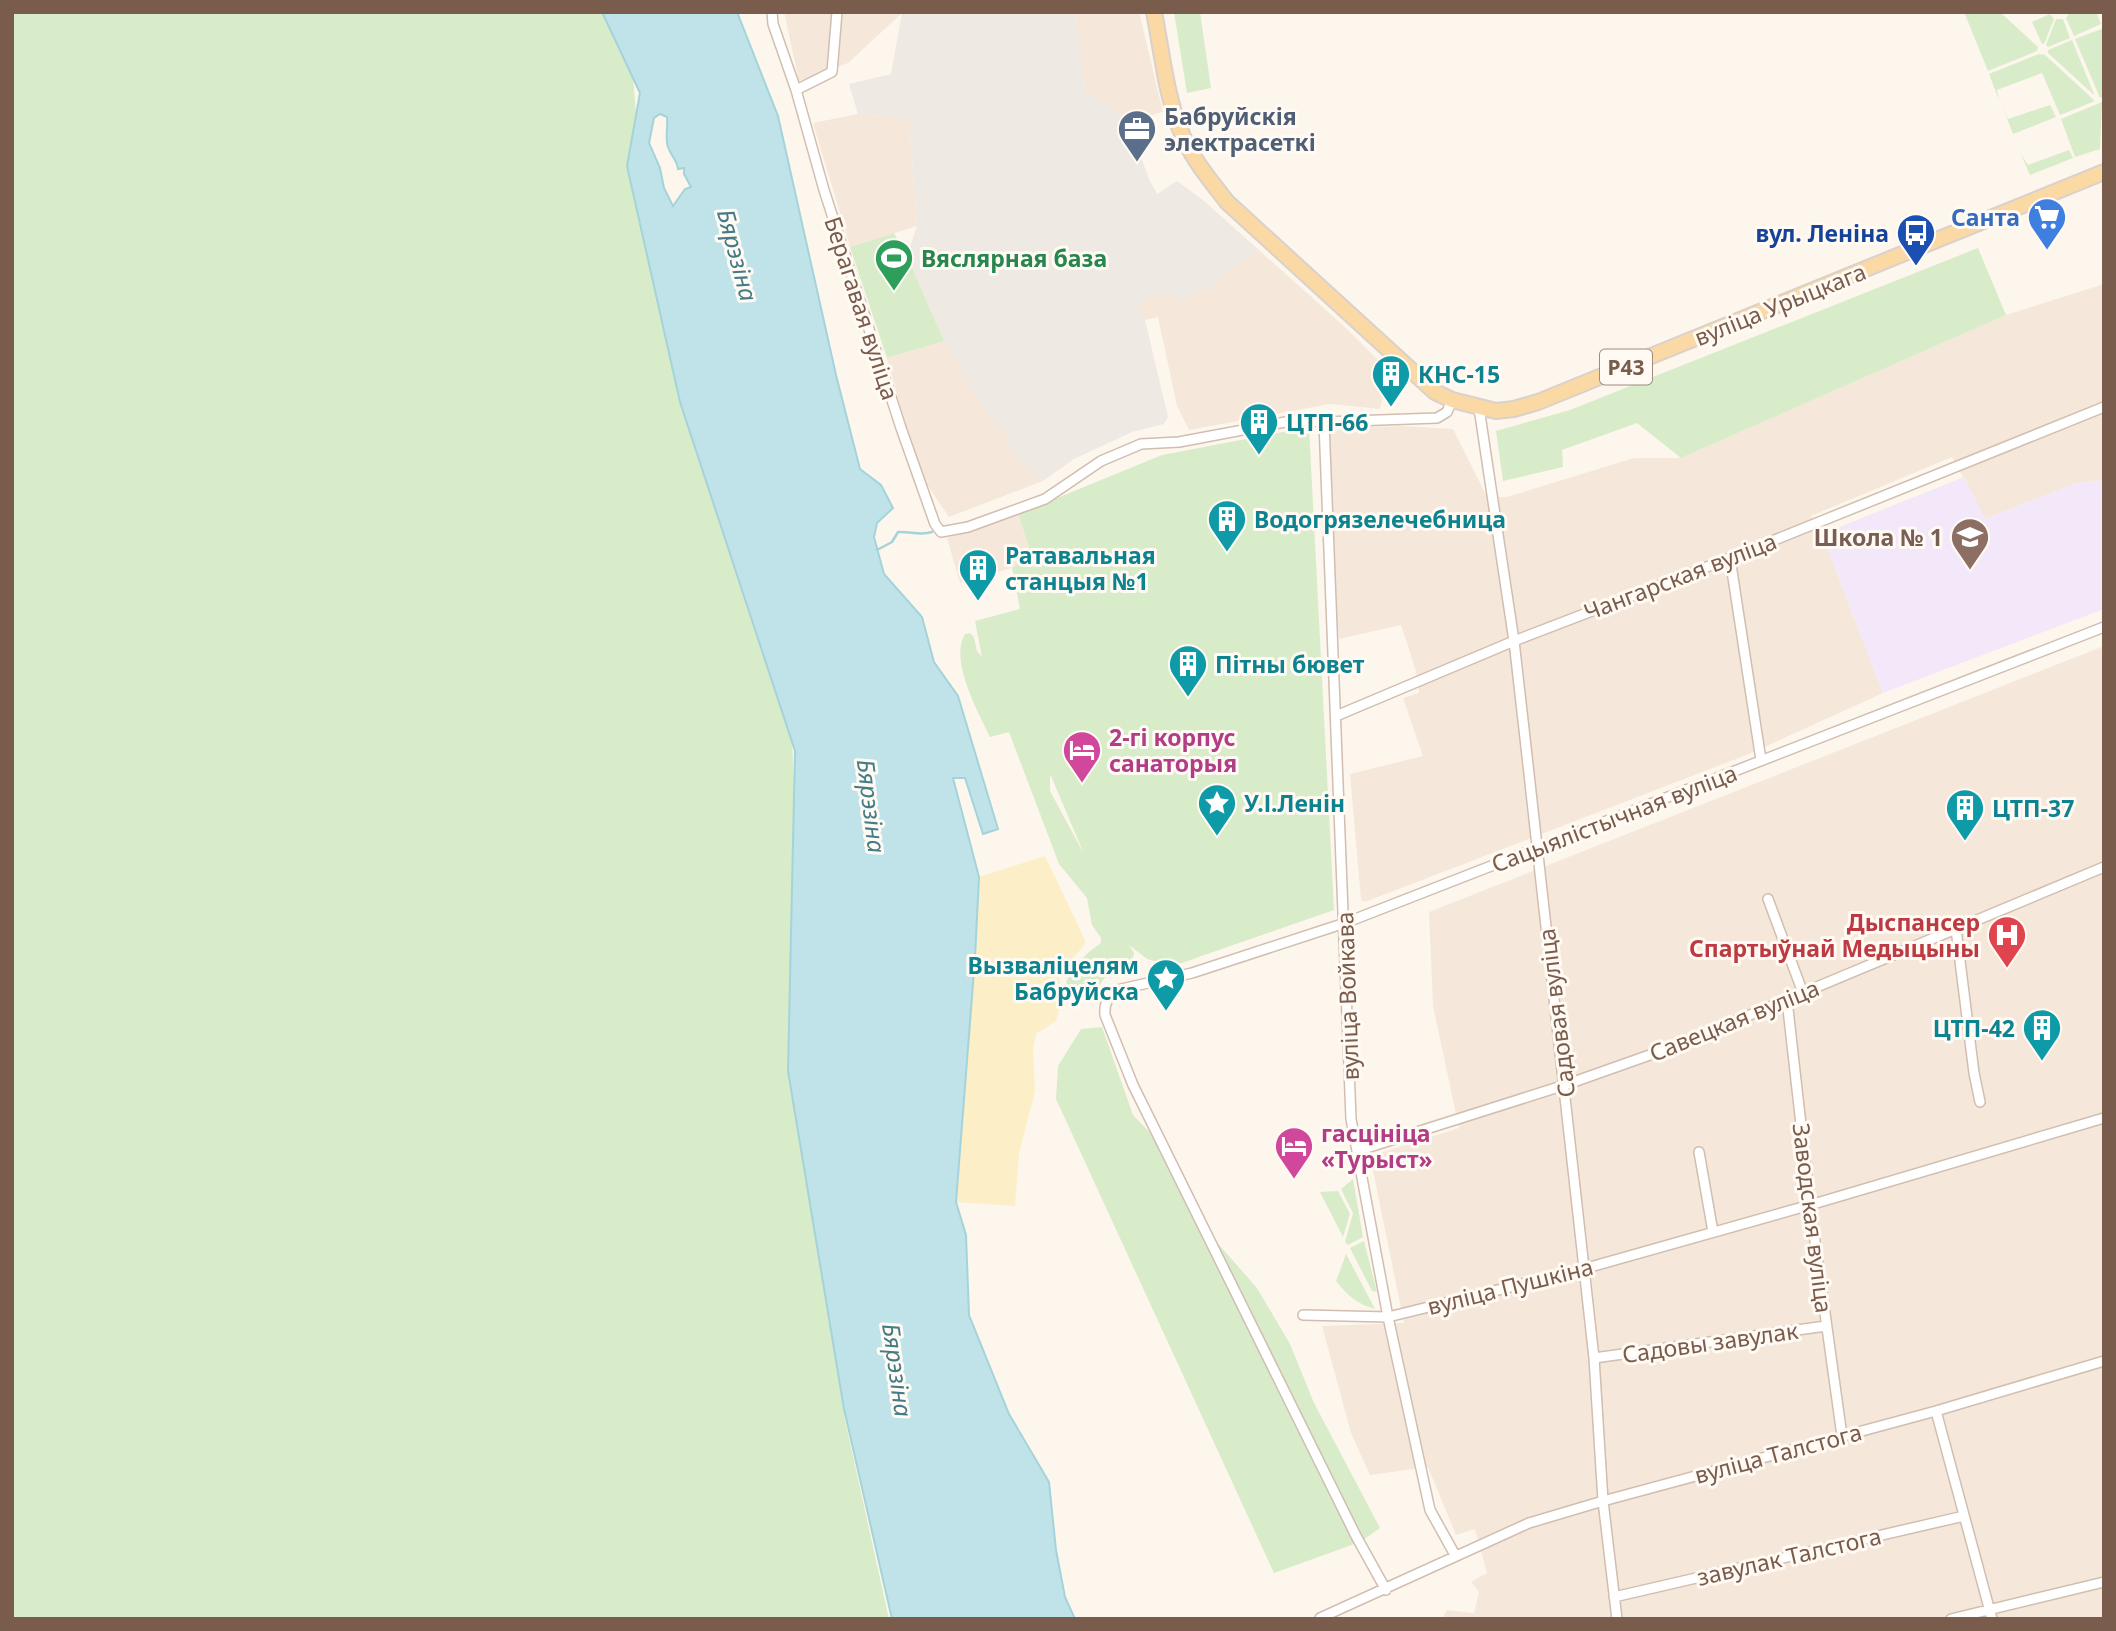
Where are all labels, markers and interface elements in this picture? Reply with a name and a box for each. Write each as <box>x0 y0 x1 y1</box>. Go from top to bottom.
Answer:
place label: Бабруйскія электрасеткі <box>1164 100 1316 158</box>
office icon: Бабруйскія электрасеткі <box>1116 108 1158 163</box>
supermarket icon: Санта <box>2026 196 2068 251</box>
place label: Санта <box>1951 201 2020 233</box>
water label: Бярэзіна <box>710 205 766 305</box>
street label: Берагавая вуліца <box>817 212 907 404</box>
bus stop icon: вул. Леніна <box>1895 212 1937 267</box>
place label: вул. Леніна <box>1756 217 1889 249</box>
sports icon: Вяслярная база <box>873 237 915 292</box>
place label: Вяслярная база <box>921 242 1107 274</box>
street label: вуліца Урыцкага <box>1689 255 1871 353</box>
road number: Р43 <box>1600 350 1652 384</box>
building icon: КНС-15 <box>1370 353 1412 408</box>
place label: КНС-15 <box>1418 358 1500 390</box>
building icon: ЦТП-66 <box>1238 401 1280 456</box>
place label: ЦТП-66 <box>1286 406 1368 438</box>
building icon: Водогрязелечебница <box>1206 498 1248 553</box>
place label: Водогрязелечебница <box>1254 503 1506 535</box>
school or university icon: Школа № 1 <box>1949 516 1991 571</box>
place label: Школа № 1 <box>1814 521 1943 553</box>
street label: Чангарская вуліца <box>1579 525 1781 627</box>
place label: Ратавальная станцыя №1 <box>1005 539 1156 597</box>
building icon: Ратавальная станцыя №1 <box>957 547 999 602</box>
building icon: Пітны бювет <box>1167 643 1209 698</box>
place label: Пітны бювет <box>1215 648 1365 680</box>
place label: 2-гі корпус санаторыя <box>1109 721 1237 779</box>
hotel icon: 2-гі корпус санаторыя <box>1061 729 1103 784</box>
street label: Сацыялістычная вуліца <box>1487 756 1741 880</box>
water label: Бярэзіна <box>850 757 894 855</box>
place icon: У.І.Ленін <box>1196 782 1238 837</box>
place label: У.І.Ленін <box>1244 787 1345 819</box>
building icon: ЦТП-37 <box>1944 787 1986 842</box>
place label: ЦТП-37 <box>1992 792 2074 824</box>
place label: Дыспансер Спартыўнай Медыцыны <box>1689 906 1980 964</box>
street label: вуліца Войкава <box>1328 911 1366 1081</box>
hospital icon: Дыспансер Спартыўнай Медыцыны <box>1986 914 2028 969</box>
street label: Садовая вуліца <box>1530 927 1582 1099</box>
place label: Вызваліцелям Бабруйска <box>968 949 1139 1007</box>
place icon: Вызваліцелям Бабруйска <box>1145 957 1187 1012</box>
street label: Савецкая вуліца <box>1644 971 1824 1069</box>
building icon: ЦТП-42 <box>2021 1007 2063 1062</box>
place label: ЦТП-42 <box>1933 1012 2015 1044</box>
place label: гасцініца «Турыст» <box>1321 1117 1433 1175</box>
street label: Заводская вуліца <box>1785 1121 1841 1315</box>
hotel icon: гасцініца «Турыст» <box>1273 1125 1315 1180</box>
street label: вуліца Пушкіна <box>1424 1250 1596 1322</box>
street label: Садовы завулак <box>1620 1314 1801 1370</box>
water label: Бярэзіна <box>875 1321 921 1419</box>
street label: вуліца Талстога <box>1691 1415 1865 1491</box>
street label: завулак Талстога <box>1694 1519 1884 1593</box>

